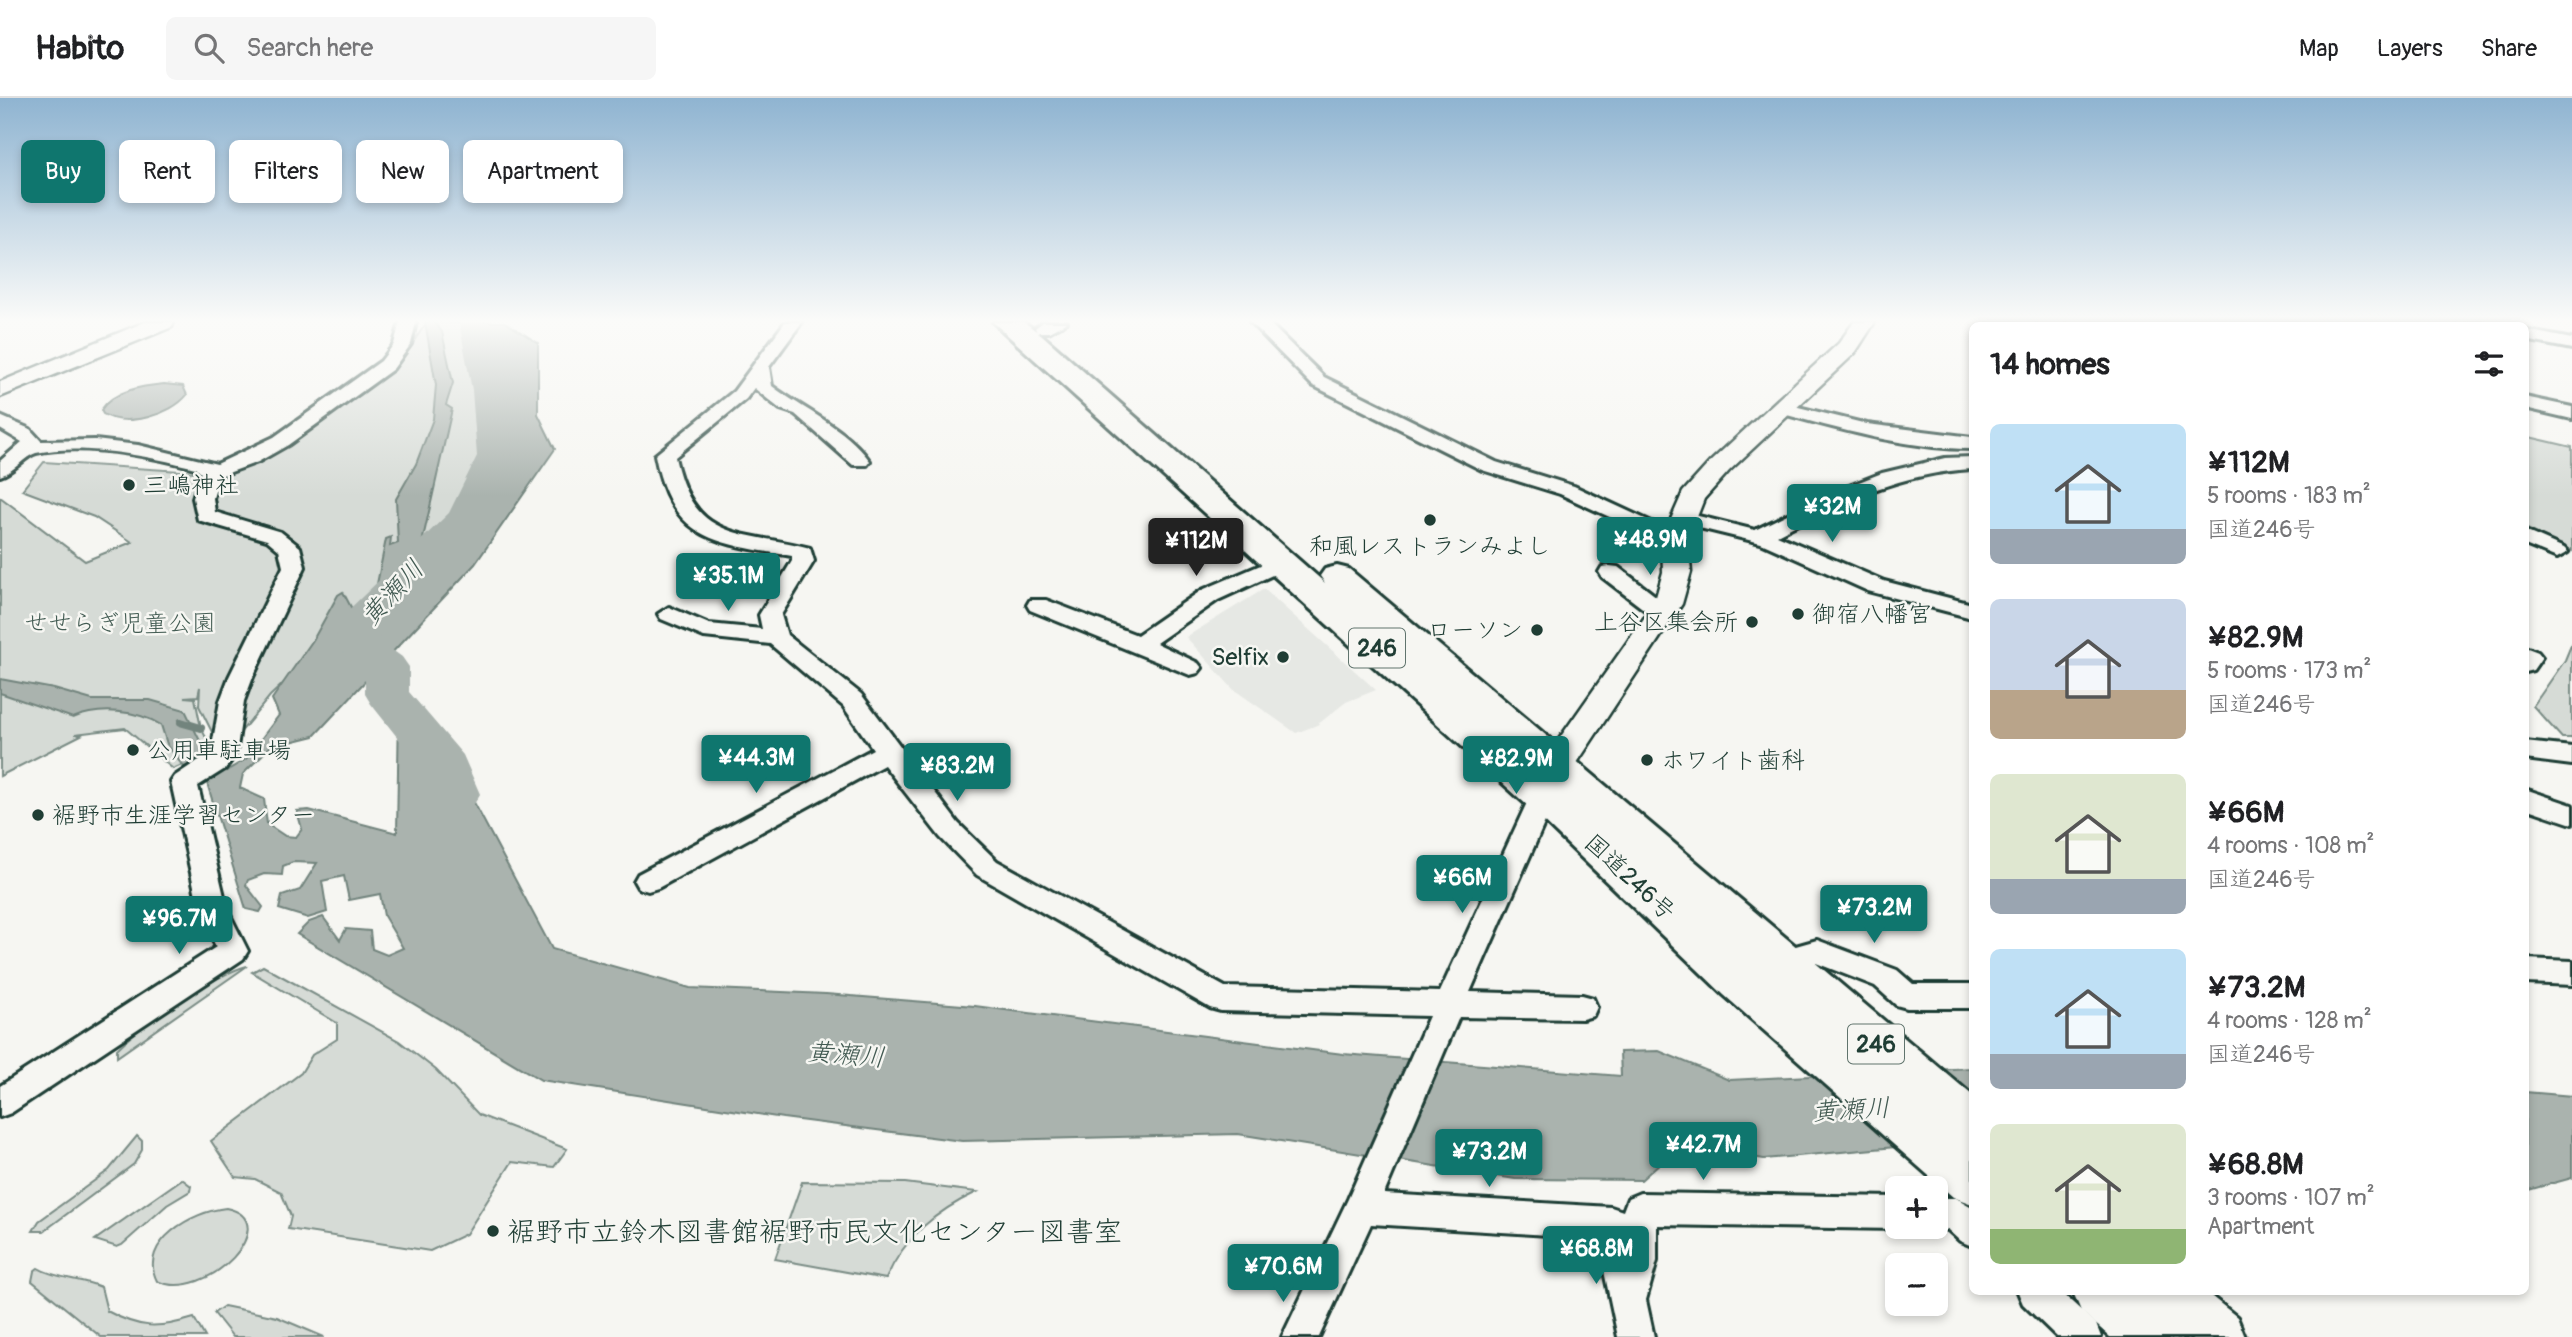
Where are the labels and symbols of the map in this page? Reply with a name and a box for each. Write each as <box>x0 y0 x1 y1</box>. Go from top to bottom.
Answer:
place label: 三嶋神社 <box>143 471 239 500</box>
marker: 三嶋神社 <box>121 477 137 493</box>
pin: ¥32M <box>1791 484 1873 544</box>
marker: 和風レストランみよし <box>1422 512 1438 528</box>
pin: ¥112M <box>1147 518 1245 578</box>
pin: ¥48.9M <box>1593 518 1707 577</box>
place label: 和風レストランみよし <box>1309 532 1551 561</box>
water label: 黄瀬川 <box>354 553 431 632</box>
pin: ¥35.1M <box>671 554 785 613</box>
place label: 御宿八幡宮 <box>1812 600 1932 629</box>
marker: 御宿八幡宮 <box>1790 606 1806 622</box>
place label: 上谷区集会所 <box>1594 608 1738 637</box>
park label: せせらぎ児童公園 <box>24 609 216 638</box>
marker: 上谷区集会所 <box>1744 614 1760 630</box>
place label: ローソン <box>1427 616 1523 645</box>
marker: ローソン <box>1529 622 1545 638</box>
road number: 246 <box>1349 628 1405 668</box>
place label: Selfix <box>1211 643 1269 672</box>
marker: Selfix <box>1275 649 1291 665</box>
place label: 公用車駐車場 <box>147 736 291 765</box>
pin: ¥44.3M <box>699 736 813 795</box>
pin: ¥82.9M <box>1459 736 1573 796</box>
marker: 公用車駐車場 <box>125 742 141 758</box>
pin: ¥83.2M <box>900 744 1014 803</box>
place label: ホワイト歯科 <box>1661 746 1805 775</box>
marker: ホワイト歯科 <box>1639 752 1655 768</box>
place label: 裾野市生涯学習センター <box>52 801 315 830</box>
marker: 裾野市生涯学習センター <box>30 807 46 823</box>
street label: 国道246号 <box>1578 828 1681 927</box>
pin: ¥66M <box>1421 856 1503 915</box>
pin: ¥73.2M <box>1817 886 1931 945</box>
pin: ¥96.7M <box>122 896 236 956</box>
road number: 246 <box>1848 1024 1904 1063</box>
water label: 黄瀬川 <box>806 1036 886 1074</box>
water label: 黄瀬川 <box>1811 1092 1891 1128</box>
pin: ¥42.7M <box>1646 1122 1760 1182</box>
pin: ¥73.2M <box>1432 1130 1546 1189</box>
place label: 裾野市立鈴木図書館裾野市民文化センター図書室 <box>507 1215 1122 1250</box>
marker: 裾野市立鈴木図書館裾野市民文化センター図書室 <box>485 1223 501 1239</box>
pin: ¥68.8M <box>1539 1226 1653 1286</box>
pin: ¥70.6M <box>1226 1244 1340 1304</box>

